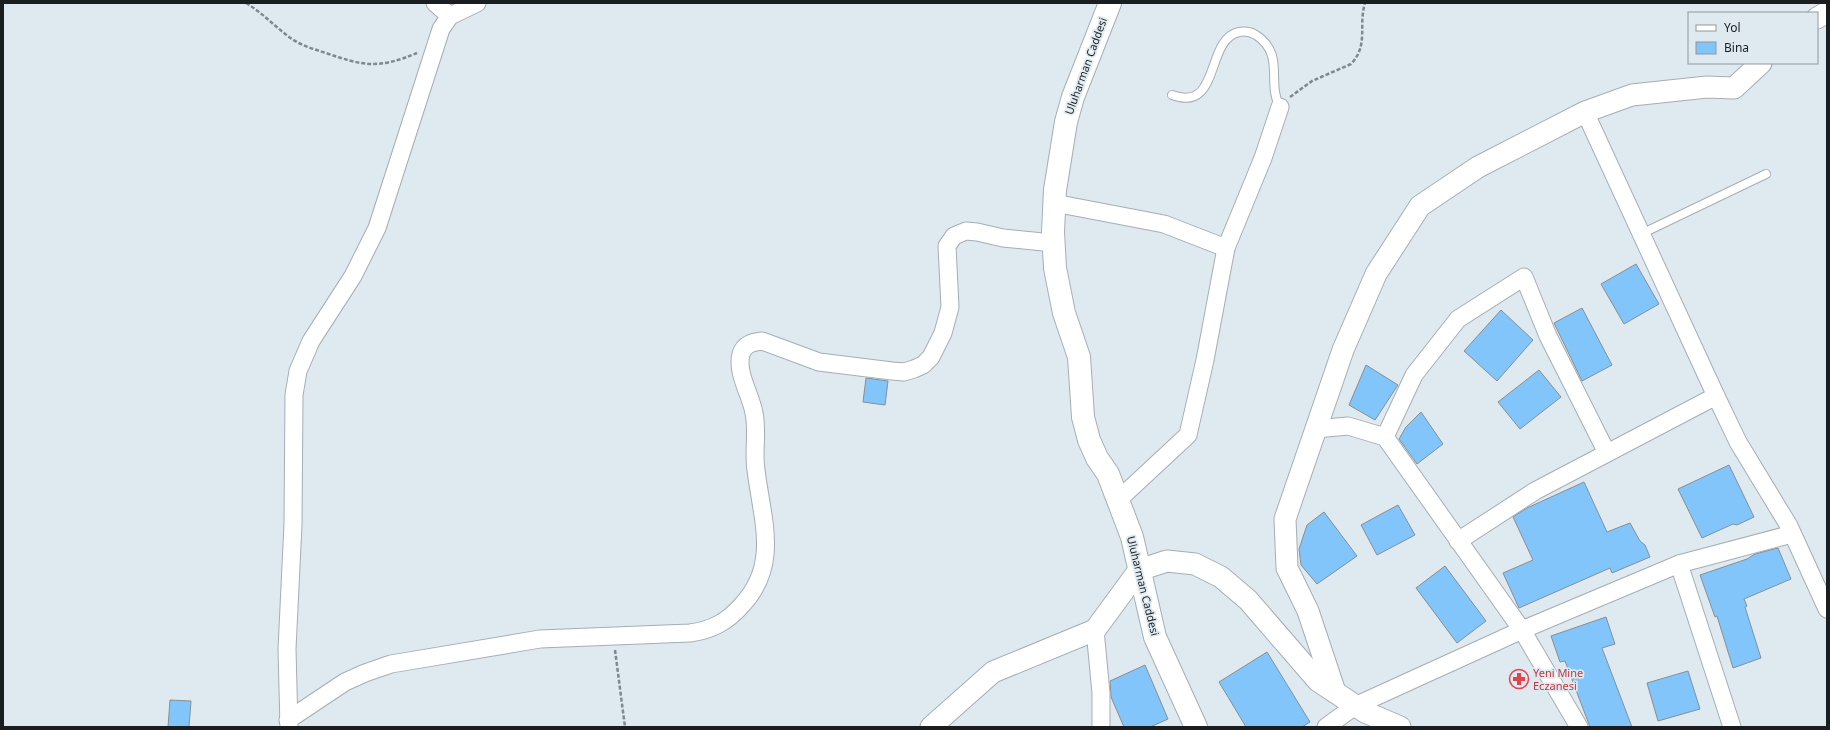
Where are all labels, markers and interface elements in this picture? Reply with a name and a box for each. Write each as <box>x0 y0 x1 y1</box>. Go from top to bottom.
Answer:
legend <box>1688 12 1818 64</box>
street label: Uluharman Caddesi <box>1061 15 1110 116</box>
text: Yol <box>1724 19 1741 36</box>
text: Bina <box>1724 39 1749 56</box>
street label: Uluharman Caddesi <box>1124 534 1163 637</box>
place label: Yeni Mine Eczanesi <box>1533 665 1583 693</box>
pharmacy icon: Yeni Mine Eczanesi <box>1508 668 1530 690</box>

